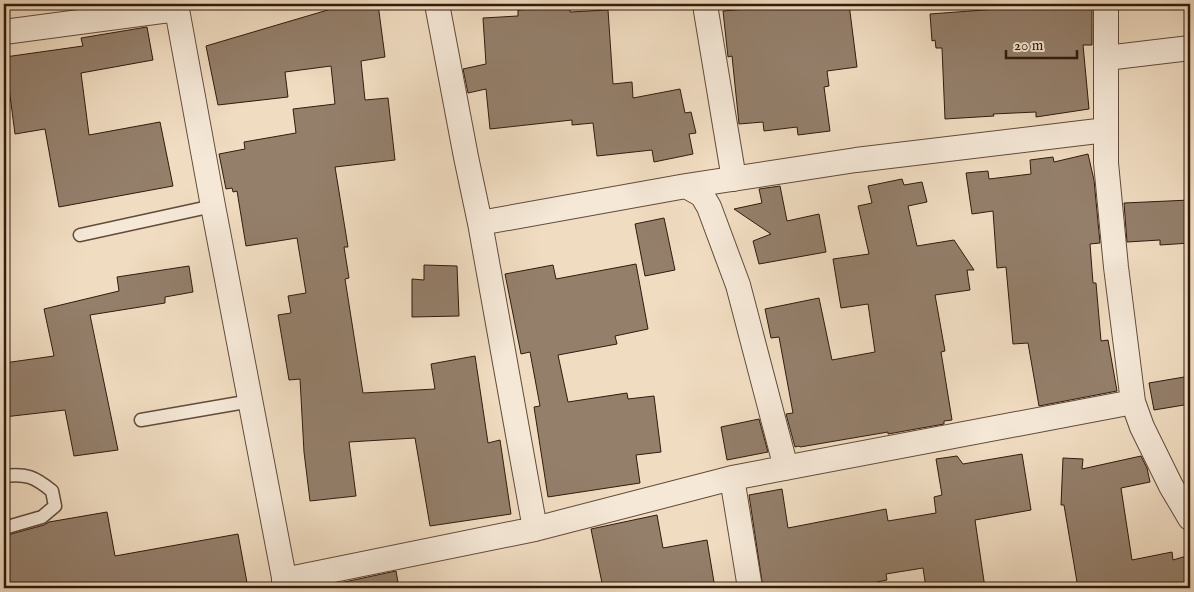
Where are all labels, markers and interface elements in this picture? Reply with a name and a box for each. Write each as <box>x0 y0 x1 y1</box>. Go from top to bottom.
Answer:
scale bar <box>1006 28 1078 60</box>
text: 20 m <box>1014 36 1044 55</box>

